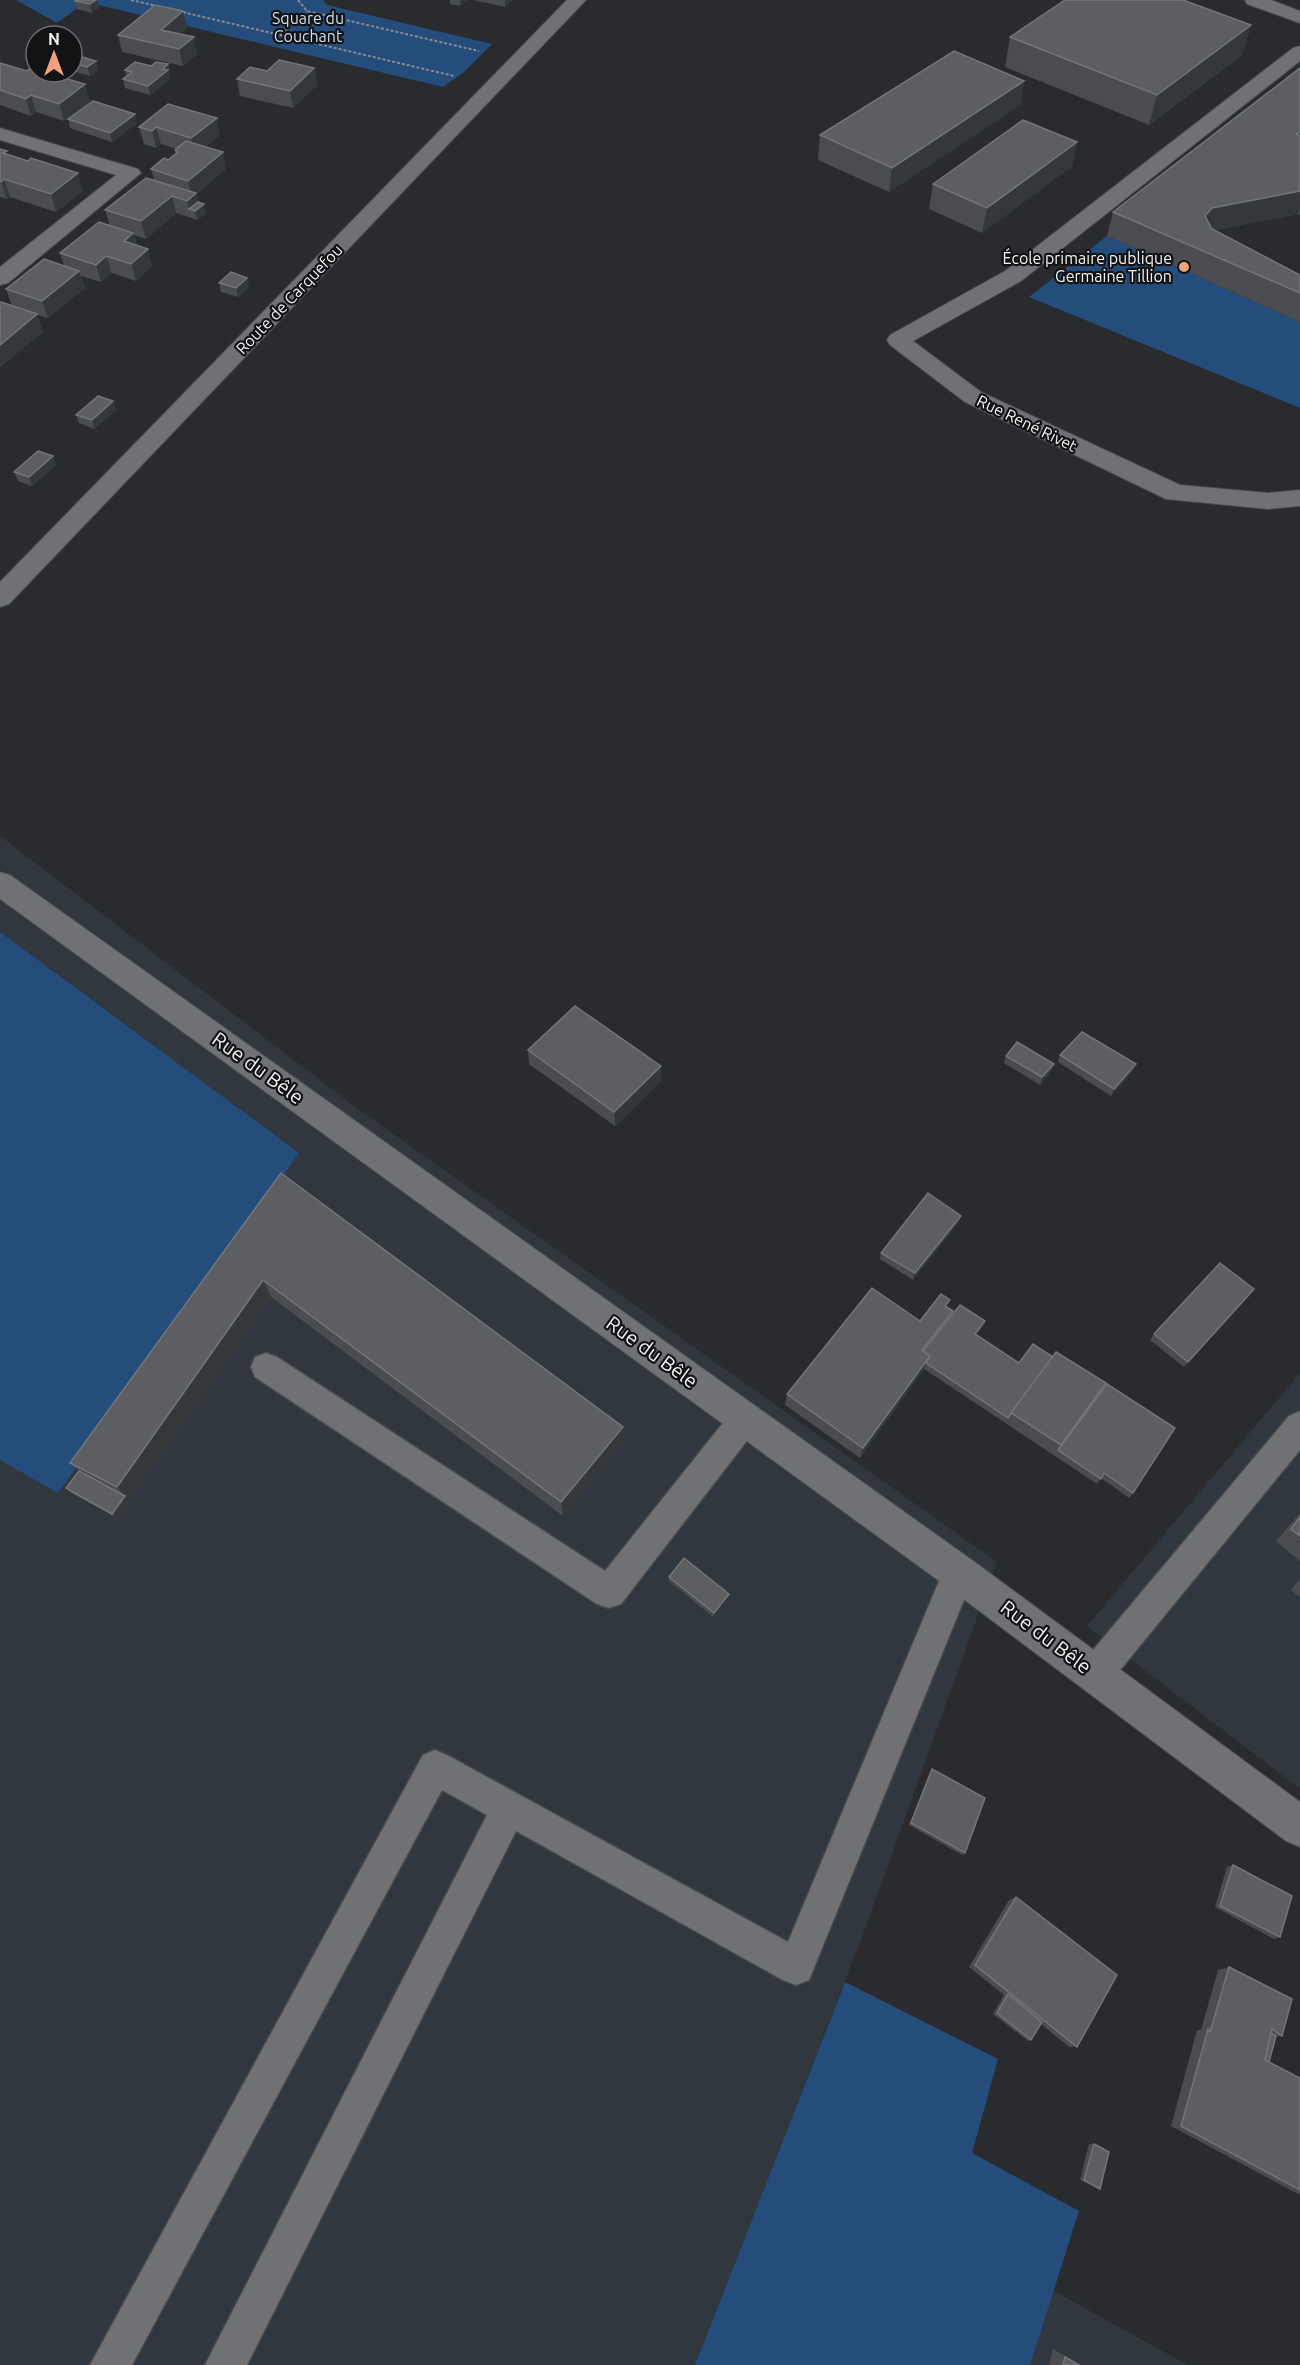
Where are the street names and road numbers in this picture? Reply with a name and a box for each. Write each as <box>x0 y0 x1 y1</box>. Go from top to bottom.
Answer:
street label: Route de Carquefou <box>232 241 346 357</box>
street label: Rue René Rivet <box>974 391 1080 455</box>
street label: Rue du Bêle <box>208 1027 308 1108</box>
street label: Rue du Bêle <box>602 1311 702 1392</box>
street label: Rue du Bêle <box>997 1595 1096 1678</box>

